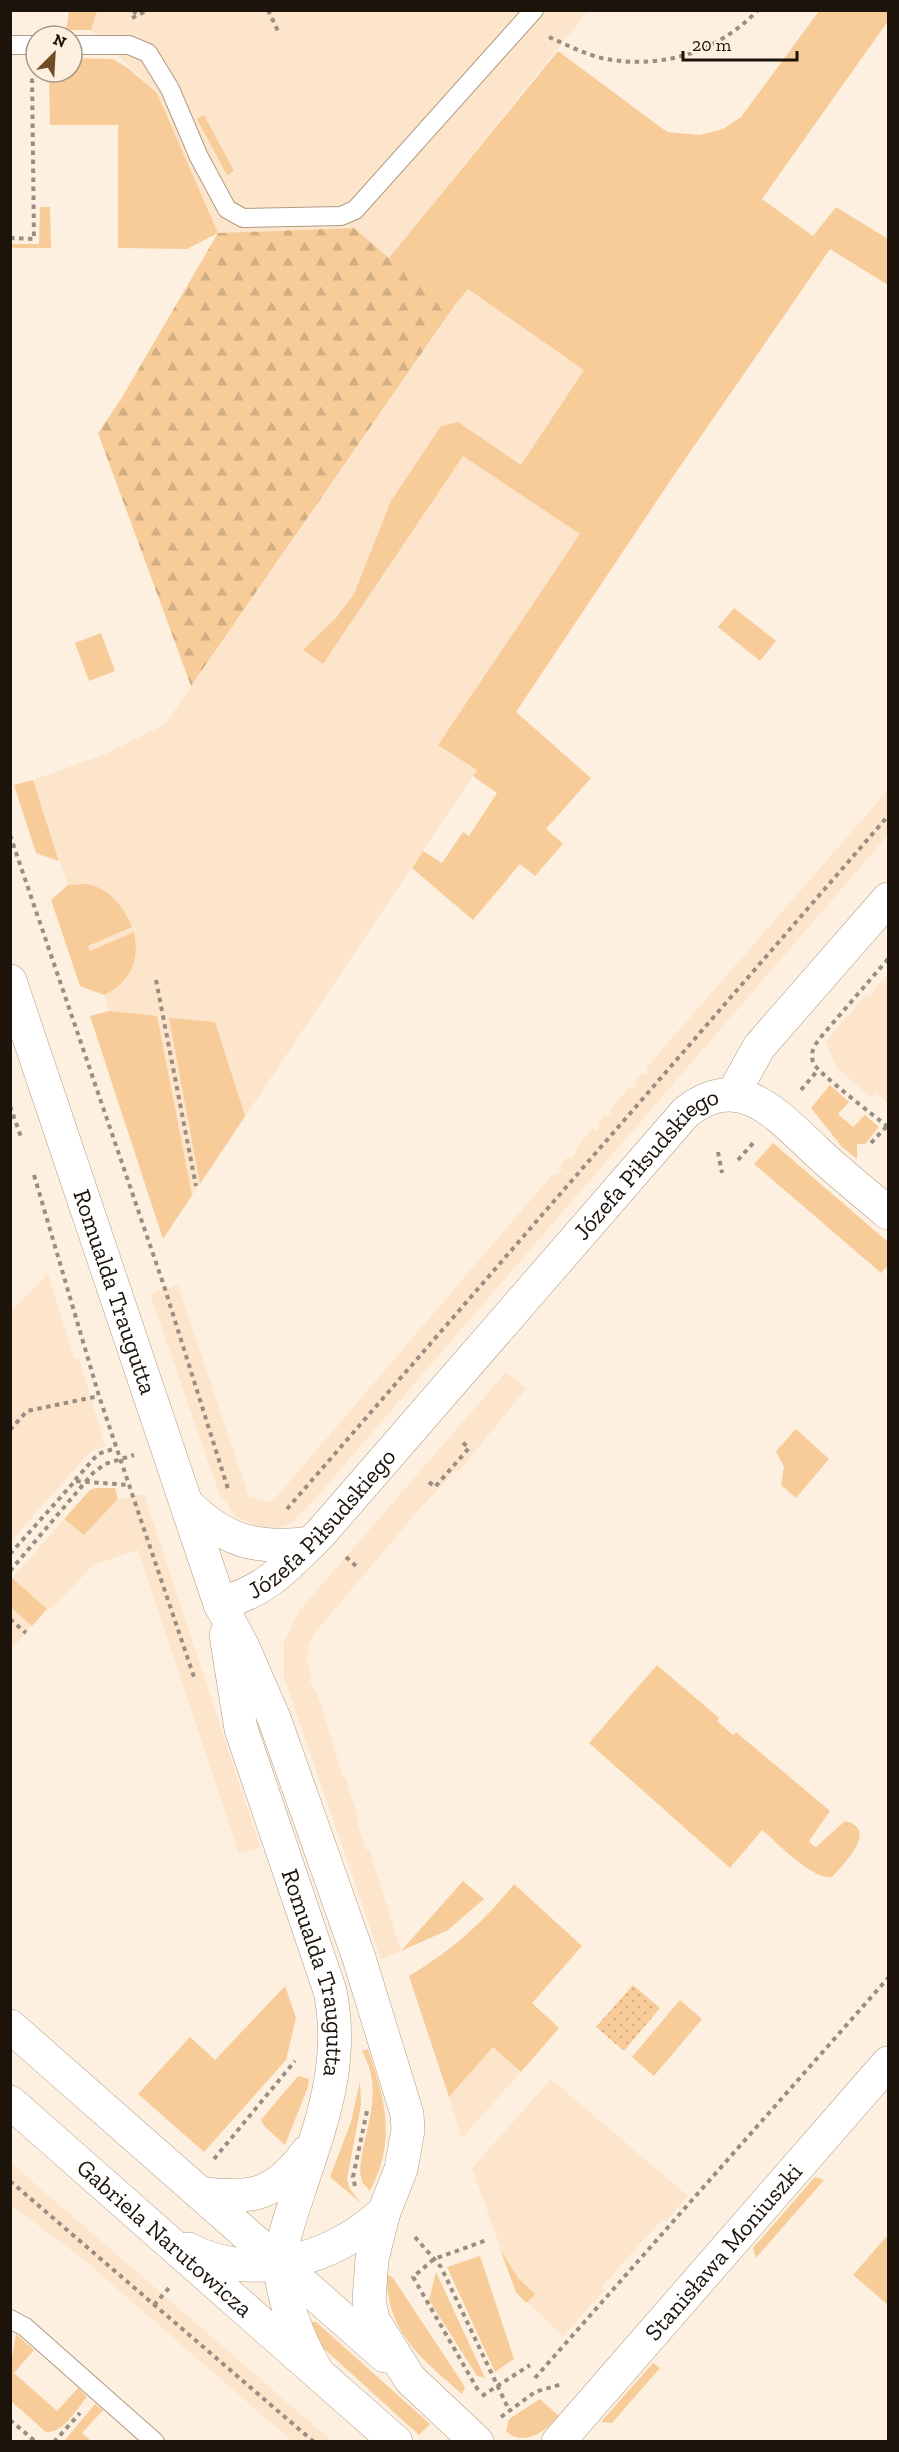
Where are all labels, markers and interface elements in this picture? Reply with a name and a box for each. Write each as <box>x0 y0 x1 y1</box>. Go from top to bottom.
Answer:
north arrow <box>24 24 84 84</box>
scale bar <box>683 24 797 62</box>
text: N <box>50 30 69 52</box>
text: 20 m <box>692 34 732 56</box>
street label: Józefa Piłsudskiego <box>567 1081 722 1246</box>
street label: Romualda Traugutta <box>67 1185 163 1398</box>
street label: Józefa Piłsudskiego <box>242 1442 402 1605</box>
street label: Romualda Traugutta <box>276 1865 350 2079</box>
street label: Gabriela Narutowicza <box>71 2153 259 2323</box>
street label: Stanisława Moniuszki <box>638 2157 808 2346</box>

